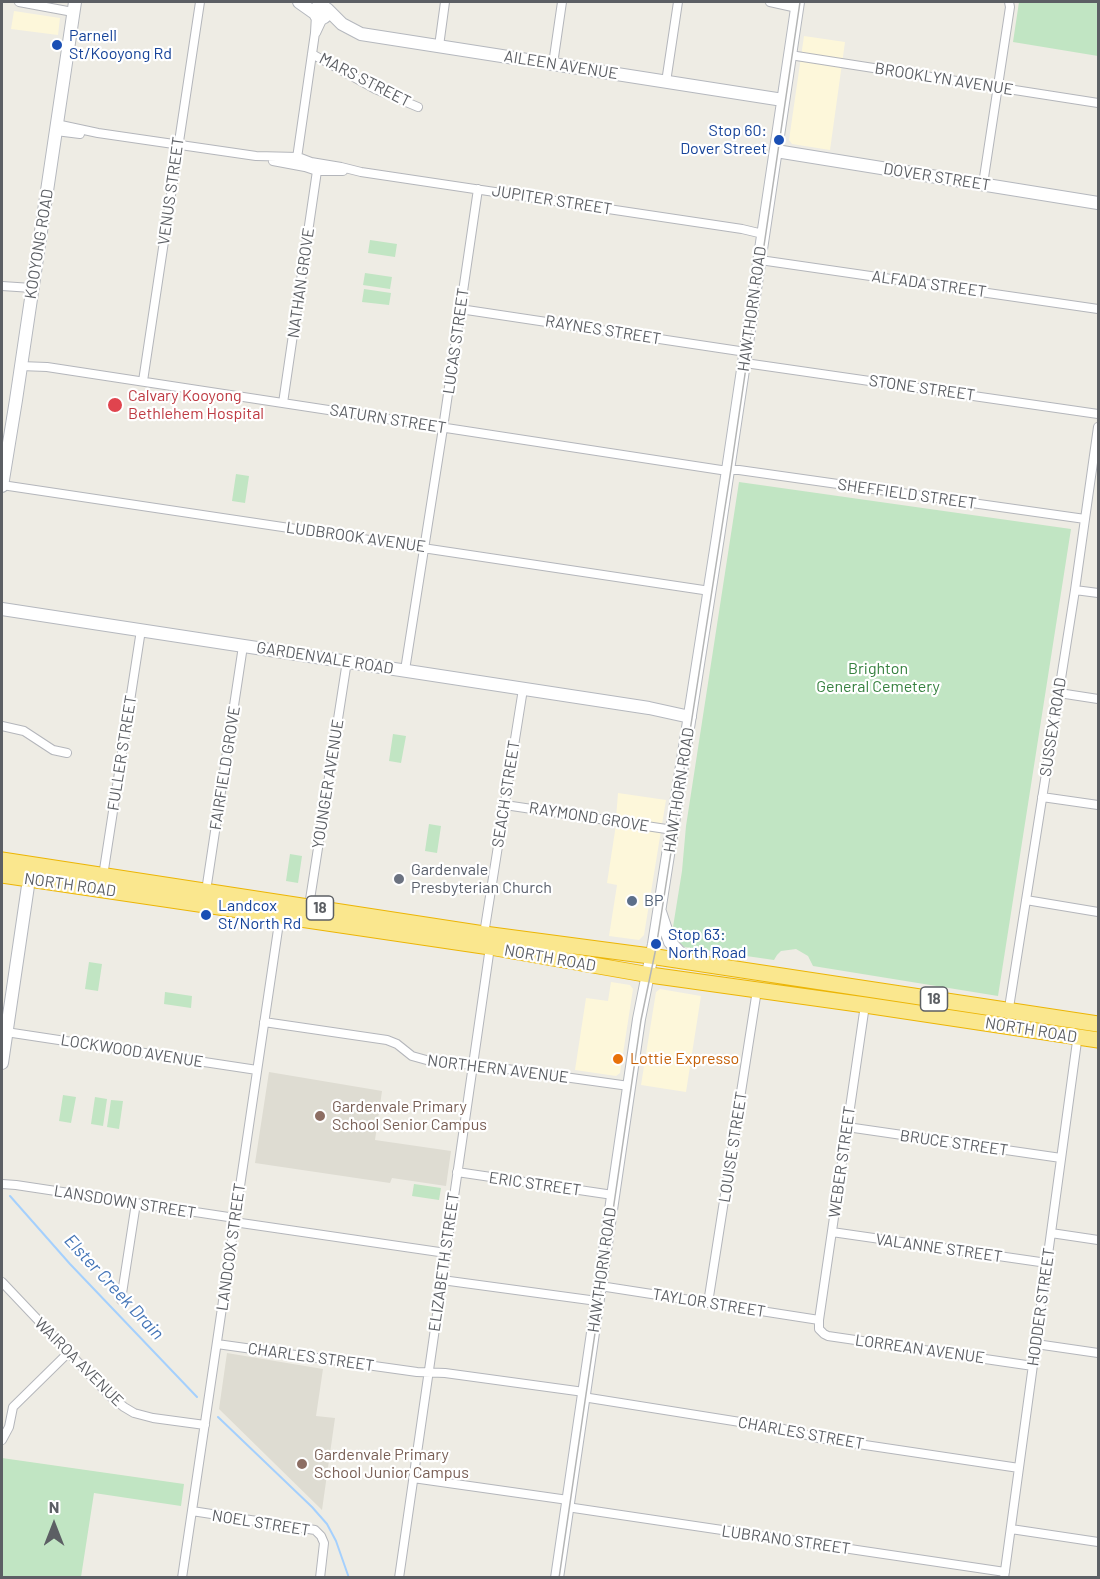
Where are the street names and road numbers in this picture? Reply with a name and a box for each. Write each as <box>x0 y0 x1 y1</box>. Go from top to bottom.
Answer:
street label: AILEEN AVENUE <box>503 47 619 83</box>
street label: MARS STREET <box>316 49 414 111</box>
street label: BROOKLYN AVENUE <box>873 59 1015 99</box>
street label: VENUS STREET <box>154 136 188 246</box>
street label: DOVER STREET <box>882 159 992 195</box>
street label: JUPITER STREET <box>491 181 613 219</box>
street label: KOOYONG ROAD <box>21 188 57 300</box>
street label: NATHAN GROVE <box>284 227 318 339</box>
street label: HAWTHORN ROAD <box>734 245 770 373</box>
street label: ALFADA STREET <box>870 266 988 302</box>
street label: LUCAS STREET <box>439 287 473 395</box>
street label: RAYNES STREET <box>544 311 662 349</box>
street label: STONE STREET <box>868 371 976 405</box>
street label: SATURN STREET <box>328 400 448 438</box>
street label: SHEFFIELD STREET <box>836 475 978 513</box>
street label: LUDBROOK AVENUE <box>285 518 427 556</box>
street label: GARDENVALE ROAD <box>255 638 395 678</box>
street label: SUSSEX ROAD <box>1036 676 1070 778</box>
street label: FULLER STREET <box>103 694 141 812</box>
street label: FAIRFIELD GROVE <box>206 705 244 831</box>
street label: YOUNGER AVENUE <box>308 718 348 850</box>
street label: HAWTHORN ROAD <box>660 726 698 854</box>
street label: SEACH STREET <box>488 739 524 849</box>
street label: RAYMOND GROVE <box>528 798 650 836</box>
street label: NORTH ROAD <box>23 869 117 901</box>
road number: 18 <box>306 896 334 920</box>
street label: NORTH ROAD <box>503 941 597 975</box>
road number: 18 <box>920 987 948 1011</box>
street label: NORTH ROAD <box>984 1013 1078 1047</box>
street label: LOCKWOOD AVENUE <box>59 1030 205 1072</box>
street label: NORTHERN AVENUE <box>426 1051 570 1087</box>
street label: LOUISE STREET <box>715 1090 751 1204</box>
street label: WEBER STREET <box>825 1105 859 1219</box>
street label: BRUCE STREET <box>899 1126 1009 1160</box>
street label: ERIC STREET <box>488 1168 582 1200</box>
street label: LANSDOWN STREET <box>53 1181 197 1223</box>
street label: LANDCOX STREET <box>213 1182 249 1312</box>
street label: ELIZABETH STREET <box>425 1191 463 1333</box>
street label: HAWTHORN ROAD <box>584 1206 620 1334</box>
street label: VALANNE STREET <box>875 1230 1003 1266</box>
street label: HODDER STREET <box>1023 1247 1059 1367</box>
street label: TAYLOR STREET <box>651 1285 767 1321</box>
street label: WAIROA AVENUE <box>31 1314 127 1410</box>
street label: LORREAN AVENUE <box>854 1330 986 1368</box>
street label: CHARLES STREET <box>247 1339 375 1375</box>
street label: CHARLES STREET <box>737 1412 865 1454</box>
street label: NOEL STREET <box>211 1506 311 1540</box>
street label: LUBRANO STREET <box>720 1521 852 1559</box>

